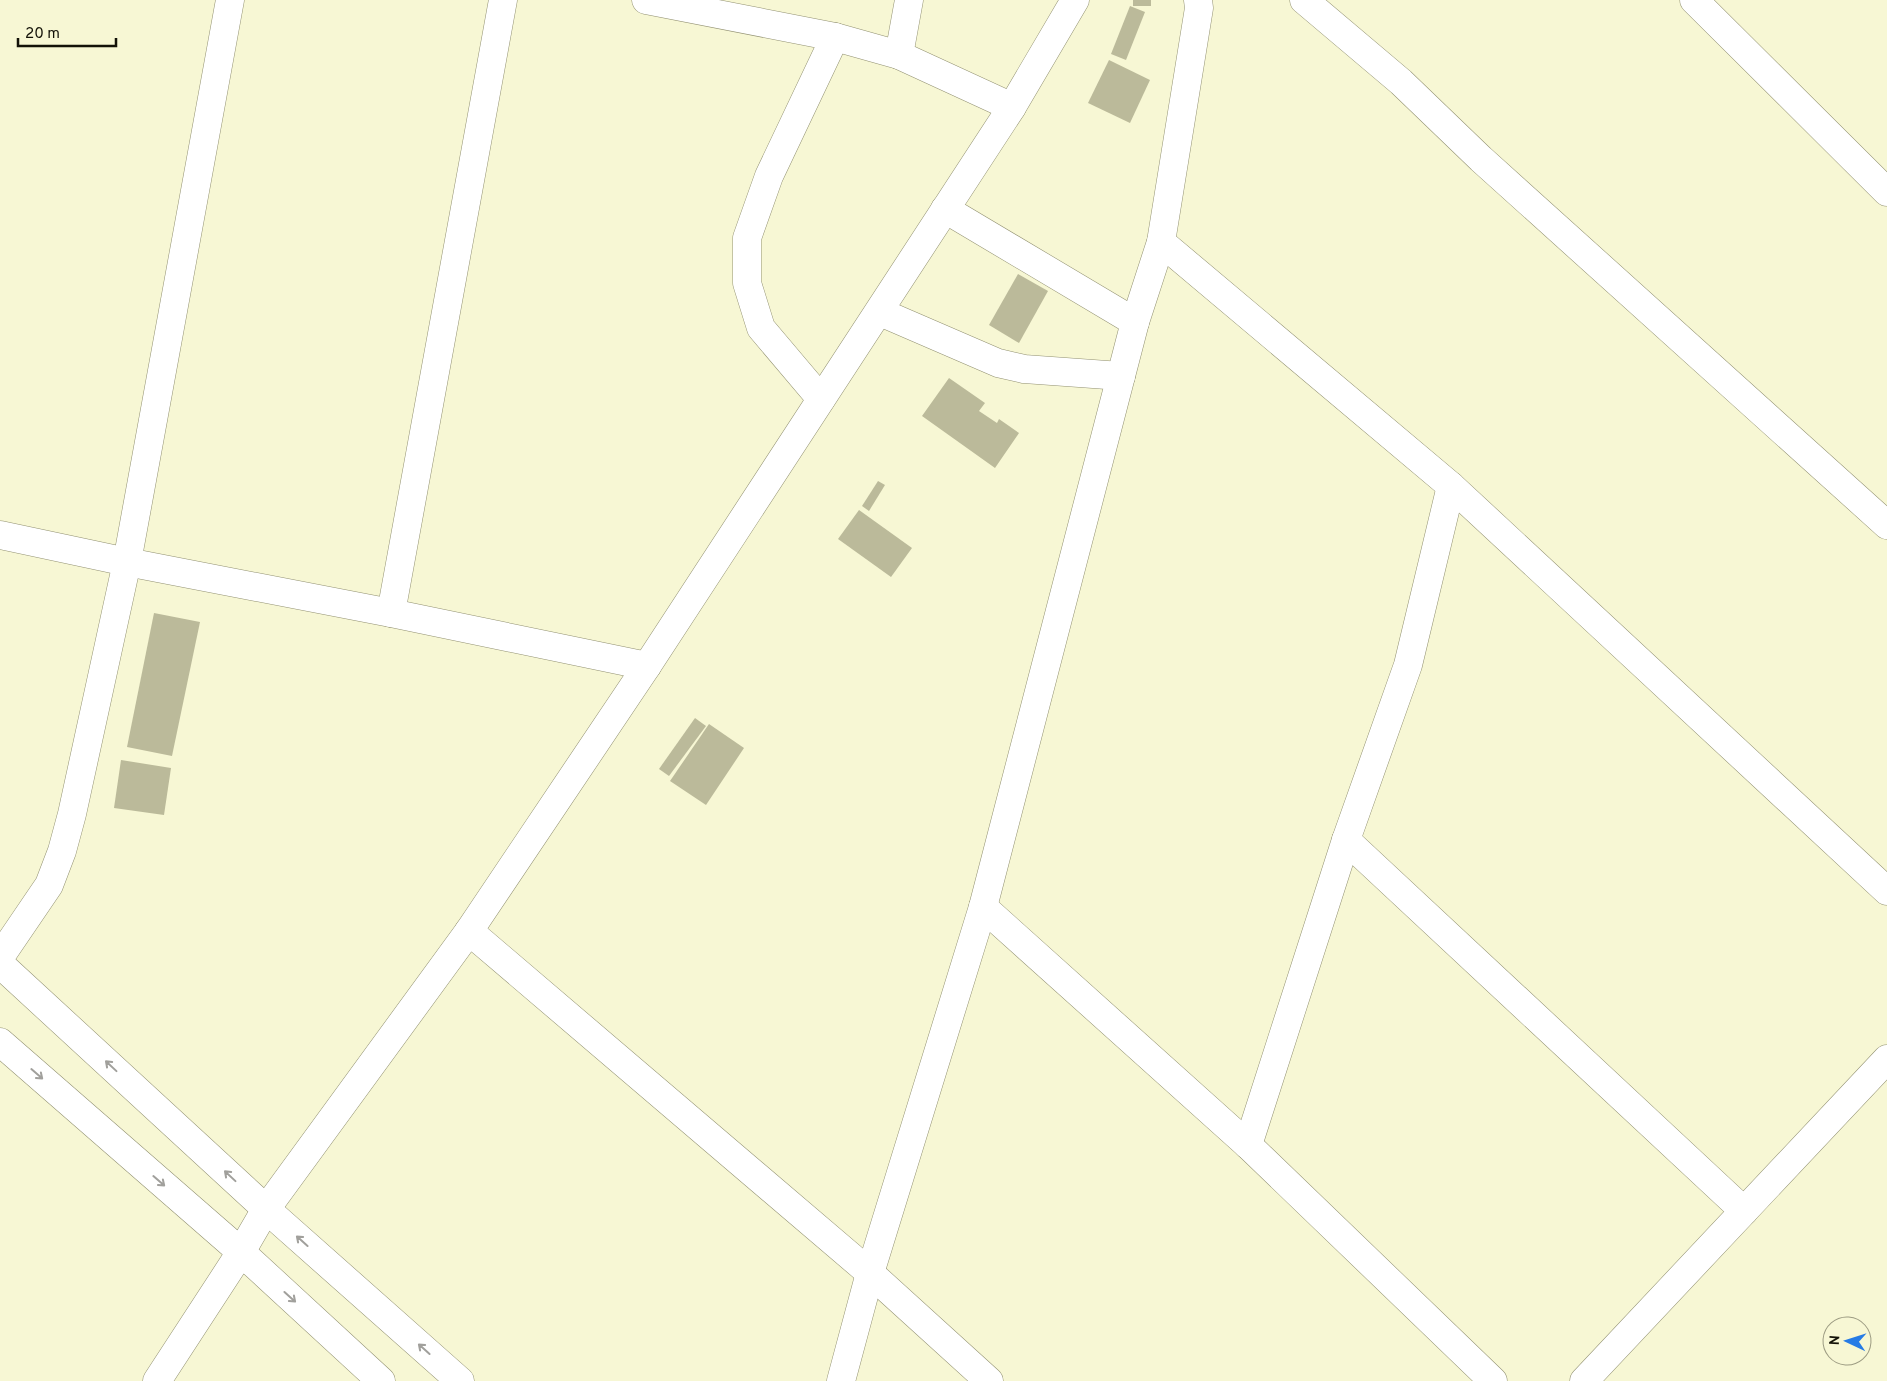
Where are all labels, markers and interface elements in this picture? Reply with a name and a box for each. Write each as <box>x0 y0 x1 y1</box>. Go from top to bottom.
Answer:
scale bar <box>18 15 115 47</box>
text: 20 m <box>25 25 60 44</box>
one-way arrow <box>104 1060 117 1072</box>
one-way arrow <box>30 1069 43 1080</box>
one-way arrow <box>224 1170 237 1182</box>
one-way arrow <box>153 1175 166 1187</box>
one-way arrow <box>296 1235 309 1246</box>
one-way arrow <box>283 1291 296 1303</box>
north arrow <box>1822 1316 1872 1366</box>
text: N <box>1827 1335 1844 1346</box>
one-way arrow <box>417 1343 430 1354</box>

